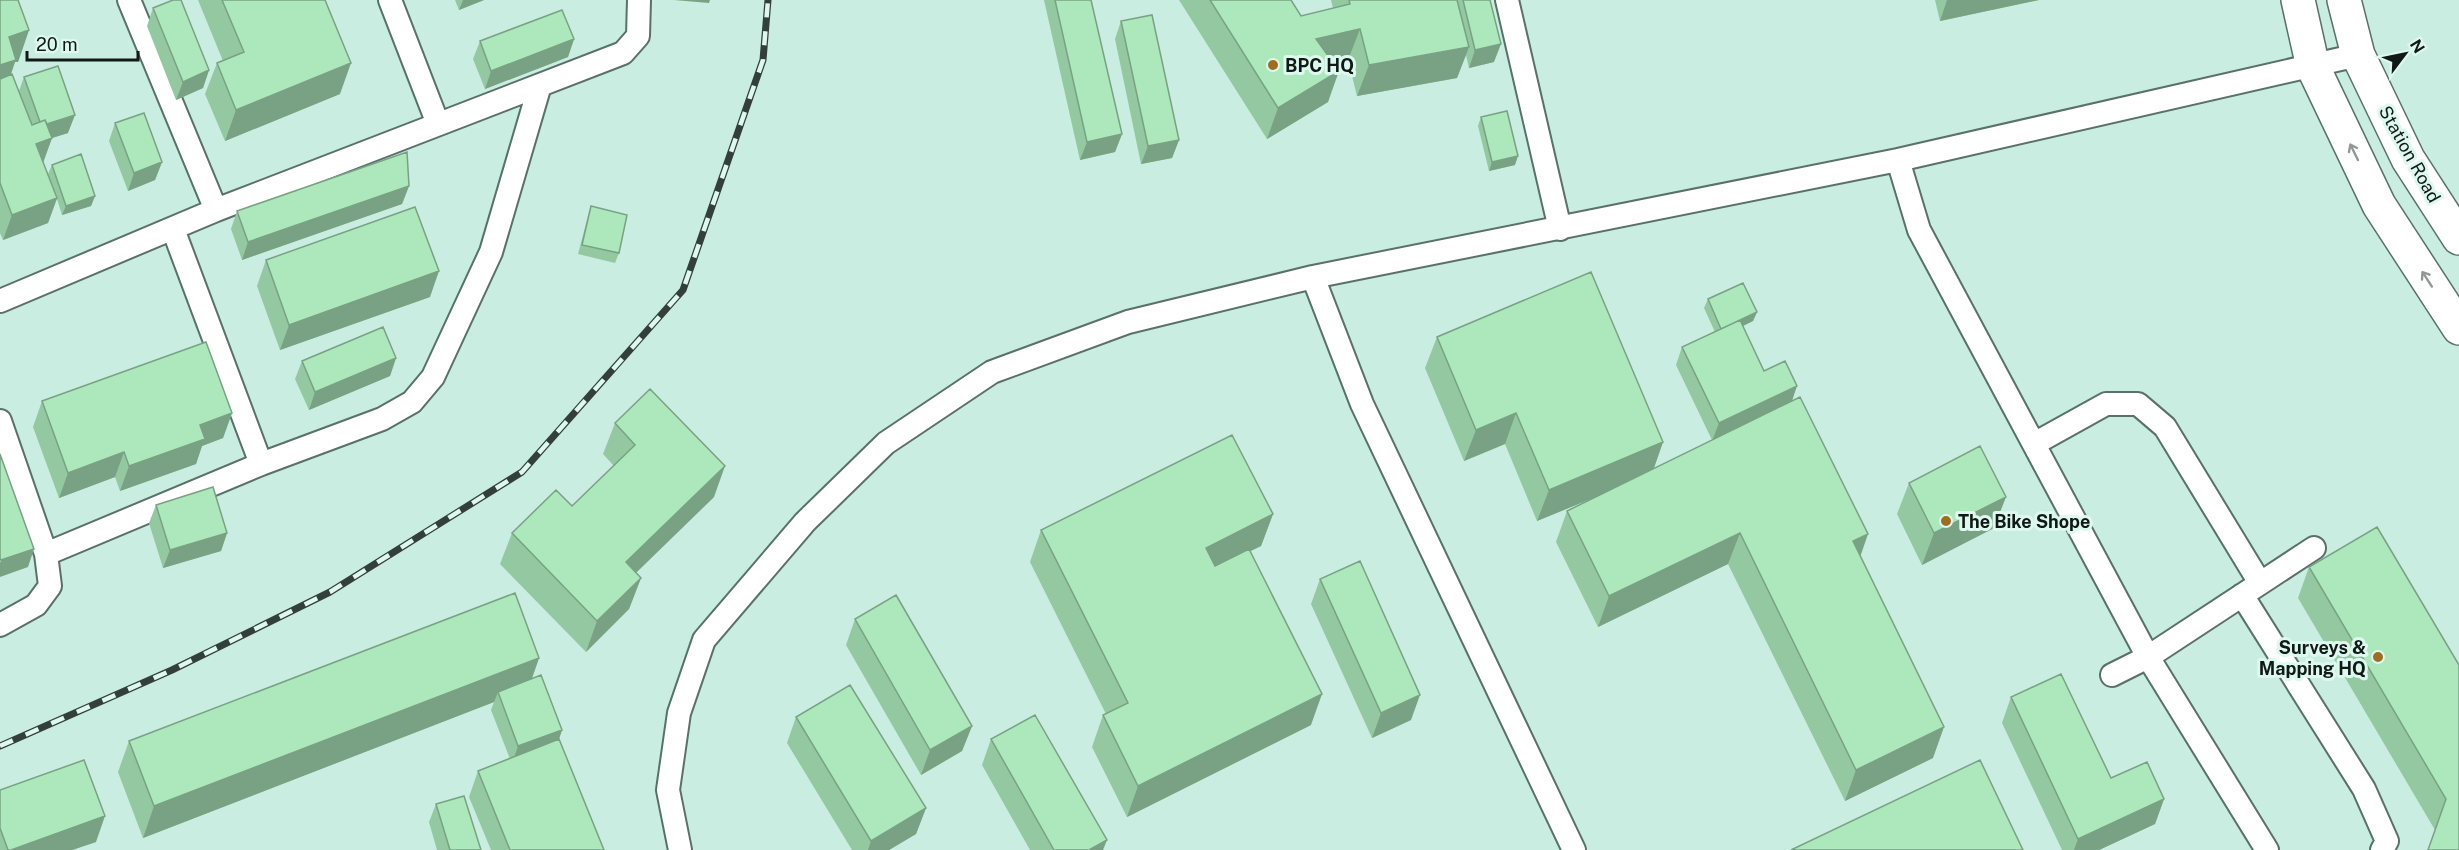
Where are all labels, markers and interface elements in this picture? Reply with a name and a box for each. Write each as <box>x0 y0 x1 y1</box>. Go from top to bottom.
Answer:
scale bar <box>27 24 138 62</box>
north arrow <box>2375 24 2435 84</box>
text: 20 m <box>36 34 78 55</box>
text: N <box>2406 36 2429 57</box>
place label: BPC HQ <box>1285 55 1354 76</box>
marker: BPC HQ <box>1266 58 1280 72</box>
street label: Station Road <box>2375 102 2445 206</box>
one-way arrow <box>2347 144 2359 162</box>
one-way arrow <box>2421 271 2433 288</box>
place label: The Bike Shope <box>1958 511 2090 532</box>
marker: The Bike Shope <box>1939 514 1953 528</box>
place label: Surveys & Mapping HQ <box>2259 637 2366 679</box>
marker: Surveys & Mapping HQ <box>2371 650 2385 664</box>

